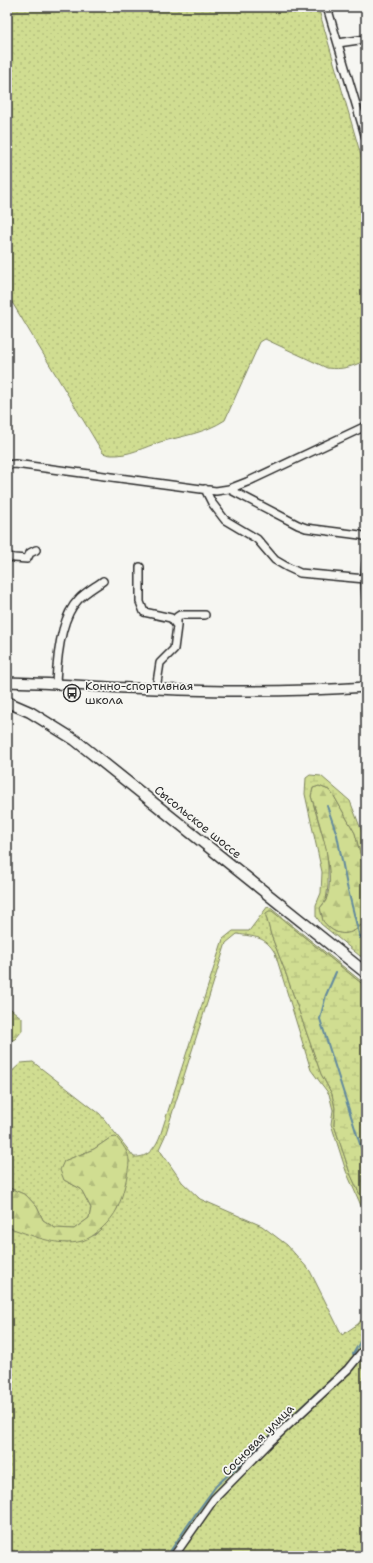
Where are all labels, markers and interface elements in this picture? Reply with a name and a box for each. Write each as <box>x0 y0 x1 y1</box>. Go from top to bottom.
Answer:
place label: Конно-спортивная школа <box>85 678 193 708</box>
bus stop icon: Конно-спортивная школа <box>62 683 82 703</box>
street label: Сысольское шоссе <box>151 782 245 862</box>
street label: Сосновая улица <box>219 1400 298 1479</box>

